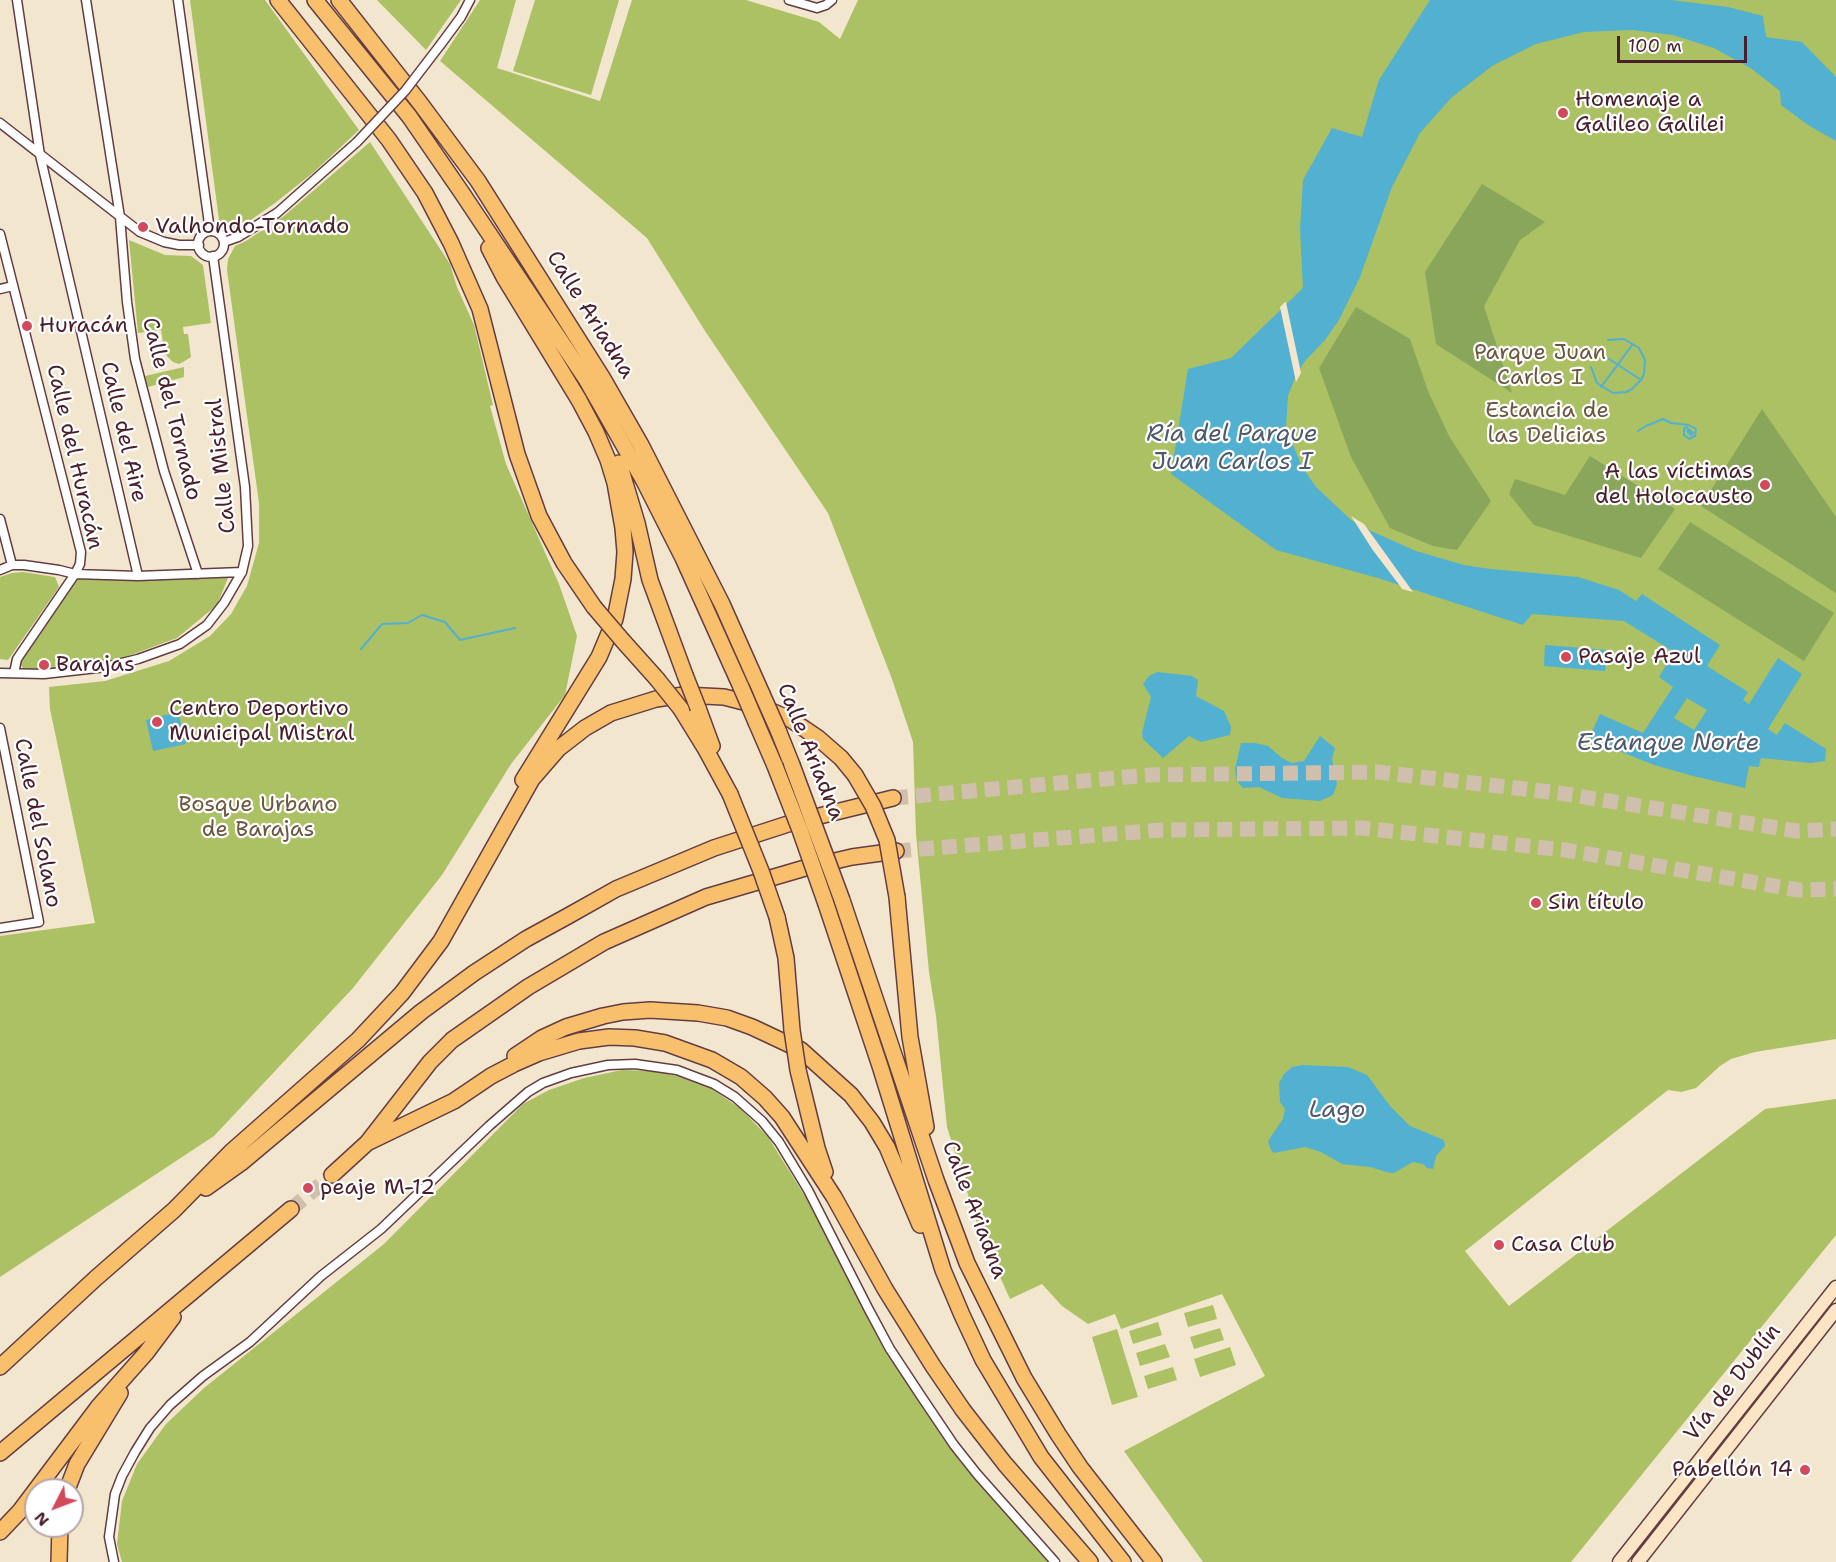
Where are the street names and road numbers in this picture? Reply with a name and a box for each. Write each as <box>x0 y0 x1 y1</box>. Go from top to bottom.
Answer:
street label: Calle Ariadna <box>540 246 640 384</box>
street label: Calle del Tornado <box>136 315 206 503</box>
street label: Calle del Aire <box>94 359 152 505</box>
street label: Calle del Huracán <box>40 362 108 552</box>
street label: Calle Mistral <box>202 397 242 535</box>
street label: Calle Ariadna <box>771 680 849 824</box>
street label: Calle del Solano <box>8 736 66 910</box>
street label: Calle Ariadna <box>936 1137 1012 1283</box>
street label: Vía de Dublín <box>1679 1319 1787 1447</box>

